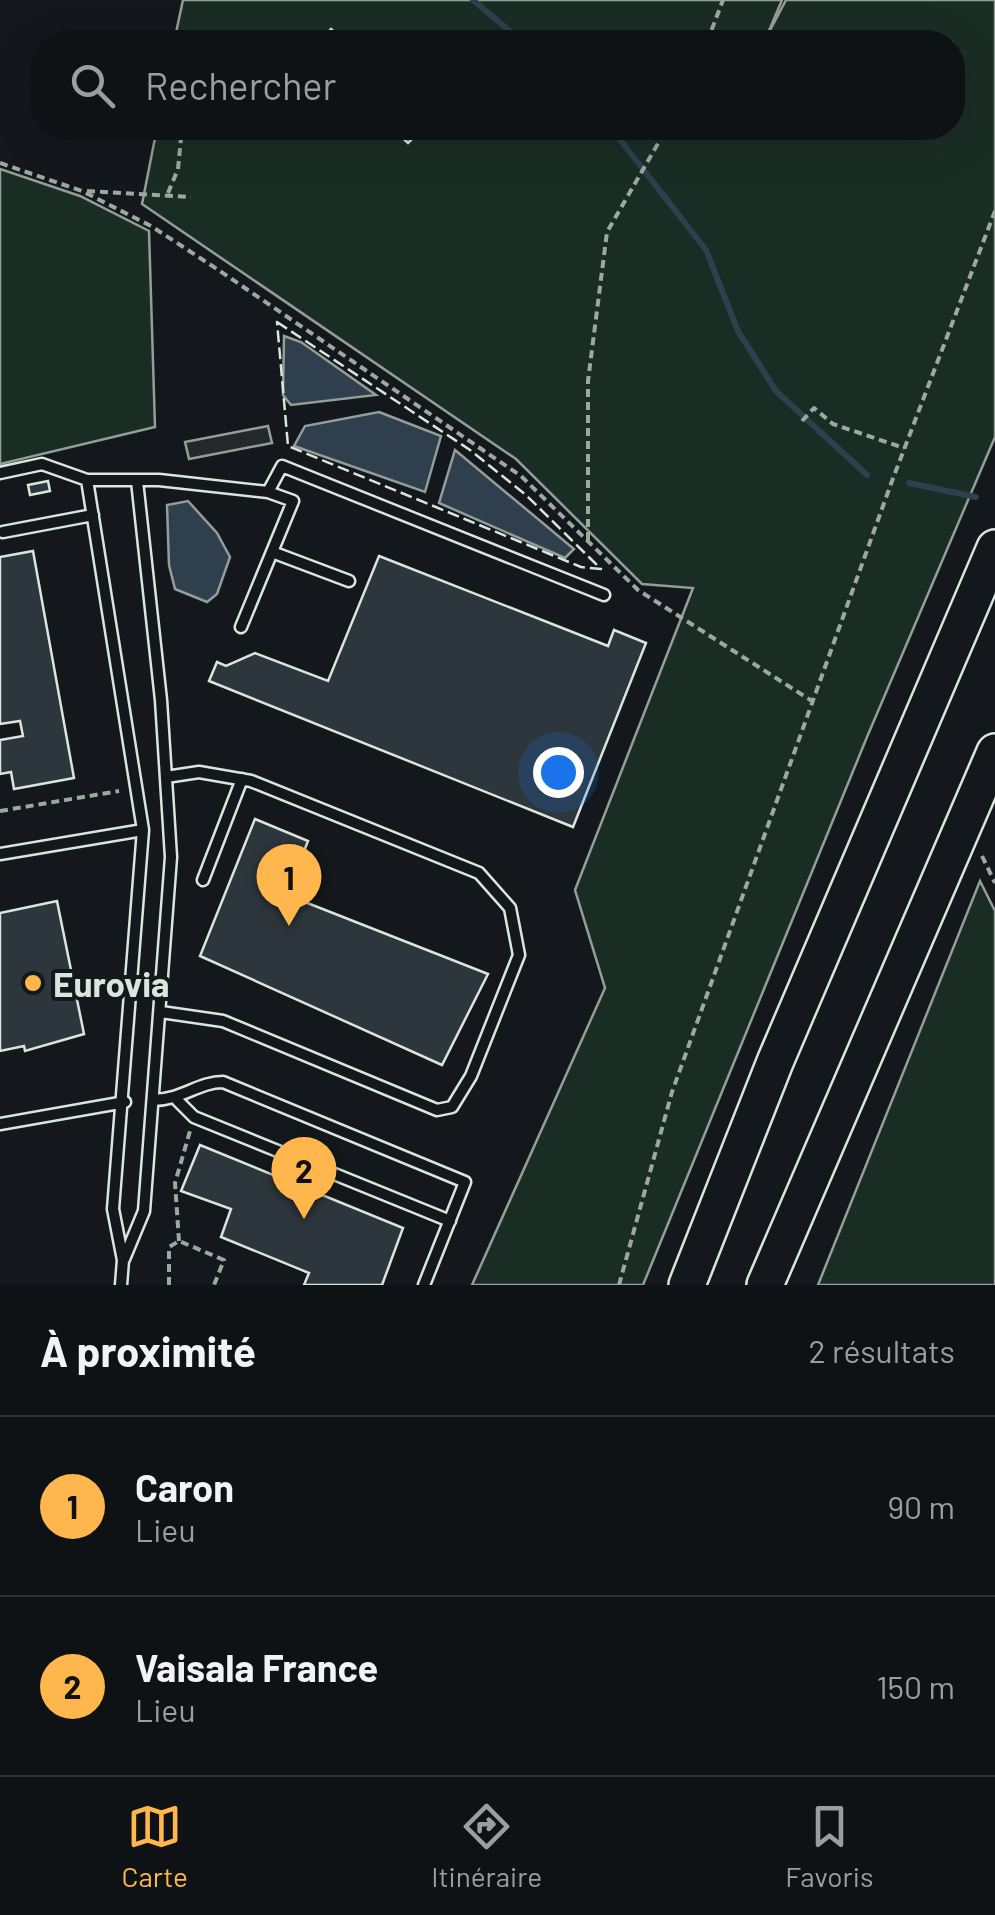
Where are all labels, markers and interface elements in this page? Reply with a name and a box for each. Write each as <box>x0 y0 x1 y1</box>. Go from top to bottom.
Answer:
search box <box>30 30 965 140</box>
icon: search <box>65 58 120 113</box>
text: Rechercher <box>145 62 336 108</box>
your location <box>533 747 584 798</box>
pin: 1 <box>256 844 322 926</box>
place label: Eurovia <box>53 962 170 1004</box>
marker: Eurovia <box>22 972 44 994</box>
pin: 2 <box>272 1136 336 1219</box>
text: À proximité <box>40 1325 256 1375</box>
text: 2 résultats <box>808 1331 955 1369</box>
text: Caron <box>135 1464 234 1510</box>
text: 1 <box>67 1487 78 1525</box>
text: 90 m <box>887 1487 955 1525</box>
text: Lieu <box>135 1510 196 1548</box>
text: Vaisala France <box>135 1644 378 1690</box>
text: 2 <box>64 1667 81 1705</box>
text: 150 m <box>876 1667 955 1705</box>
text: Lieu <box>135 1690 196 1728</box>
tab: Carte <box>122 1799 188 1893</box>
tab: Itinéraire <box>431 1799 542 1893</box>
tab: Favoris <box>785 1799 873 1893</box>

